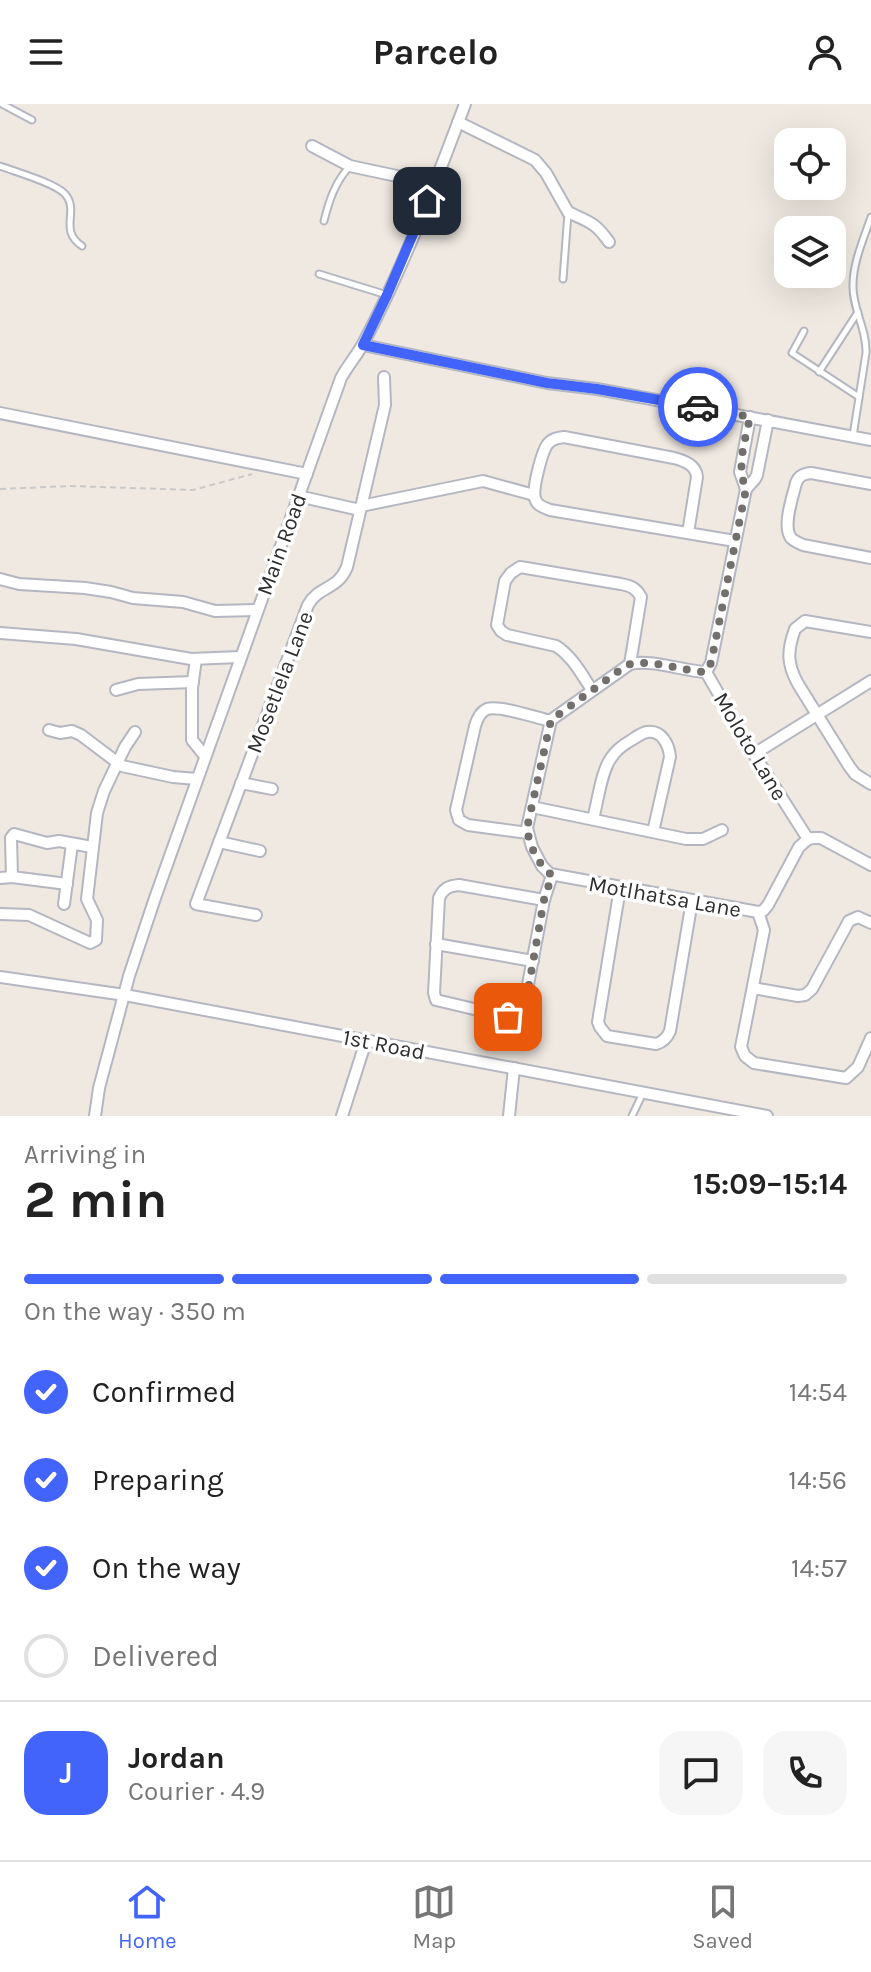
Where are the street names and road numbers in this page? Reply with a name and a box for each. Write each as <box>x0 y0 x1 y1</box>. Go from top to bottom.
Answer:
street label: Main Road <box>252 490 312 599</box>
street label: Mosetlela Lane <box>241 608 319 757</box>
street label: Moloto Lane <box>708 688 793 805</box>
street label: Motlhatsa Lane <box>586 871 743 923</box>
street label: 1st Road <box>341 1024 427 1066</box>

